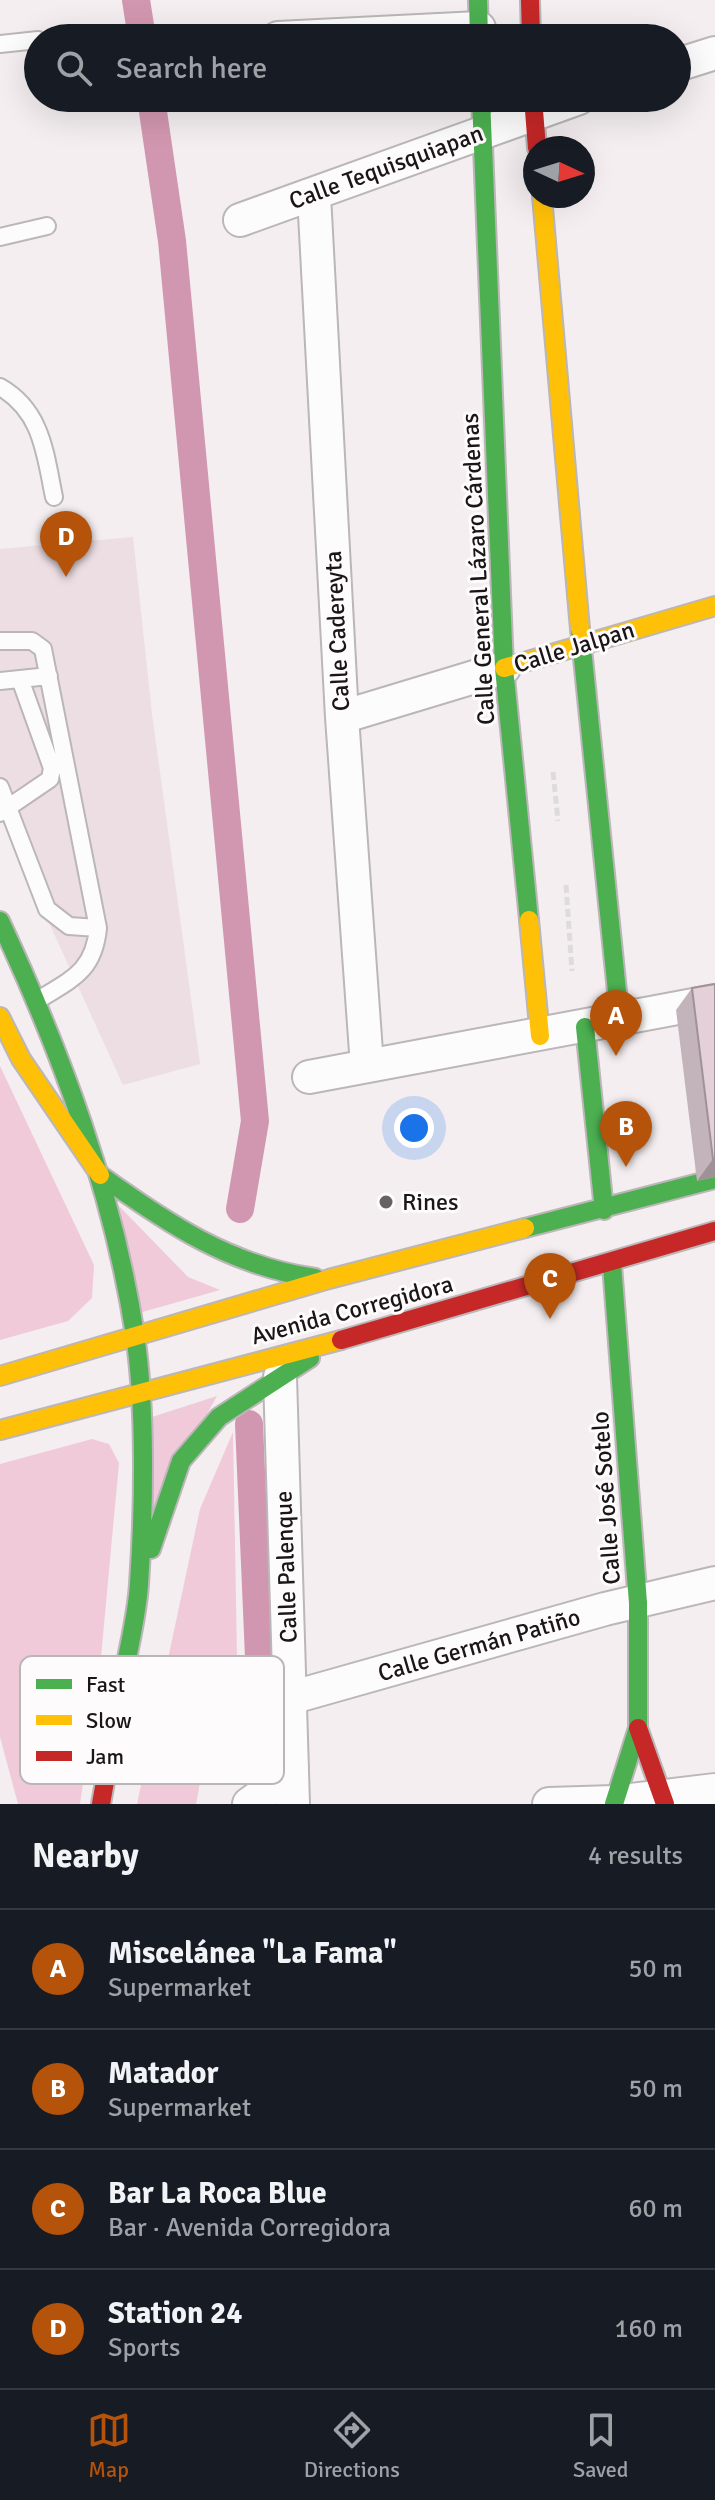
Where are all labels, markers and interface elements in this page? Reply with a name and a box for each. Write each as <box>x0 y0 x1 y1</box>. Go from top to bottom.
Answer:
search box <box>24 24 691 112</box>
icon: search <box>52 46 96 90</box>
text: Search here <box>116 50 267 87</box>
street label: Calle Tequisquiapan <box>285 118 487 216</box>
north arrow <box>523 136 595 208</box>
street label: Calle General Lázaro Cárdenas <box>455 412 501 726</box>
pin: D <box>40 511 92 577</box>
street label: Calle Cadereyta <box>318 550 356 712</box>
street label: Calle Jalpan <box>510 614 638 680</box>
pin: A <box>590 990 642 1056</box>
pin: B <box>600 1101 652 1167</box>
your location <box>394 1108 434 1148</box>
place label: Rines <box>402 1187 459 1217</box>
marker: Rines <box>377 1193 395 1211</box>
pin: C <box>524 1253 576 1319</box>
street label: Avenida Corregidora <box>248 1269 456 1351</box>
street label: Calle José Sotelo <box>585 1410 627 1586</box>
street label: Calle Palenque <box>268 1490 304 1644</box>
street label: Calle Germán Patiño <box>374 1602 584 1688</box>
legend <box>20 1656 284 1784</box>
text: Fast <box>86 1671 126 1698</box>
text: Slow <box>86 1707 132 1734</box>
text: Jam <box>86 1743 124 1770</box>
text: Nearby <box>32 1835 139 1877</box>
text: 4 results <box>588 1840 683 1872</box>
text: Miscelánea "La Fama" <box>108 1935 397 1972</box>
text: A <box>50 1953 66 1985</box>
text: 50 m <box>628 1953 683 1985</box>
text: Supermarket <box>108 1972 251 2004</box>
text: Matador <box>108 2055 218 2092</box>
text: B <box>50 2073 66 2105</box>
text: 50 m <box>628 2073 683 2105</box>
text: Supermarket <box>108 2092 251 2124</box>
text: Bar La Roca Blue <box>108 2175 327 2212</box>
text: C <box>50 2193 66 2225</box>
text: 60 m <box>628 2193 683 2225</box>
text: Bar · Avenida Corregidora <box>108 2212 391 2244</box>
text: Station 24 <box>108 2295 242 2332</box>
text: D <box>49 2313 67 2345</box>
text: 160 m <box>614 2313 683 2345</box>
text: Sports <box>108 2332 180 2364</box>
tab: Map <box>87 2408 131 2483</box>
tab: Directions <box>304 2408 400 2483</box>
tab: Saved <box>573 2408 628 2483</box>

